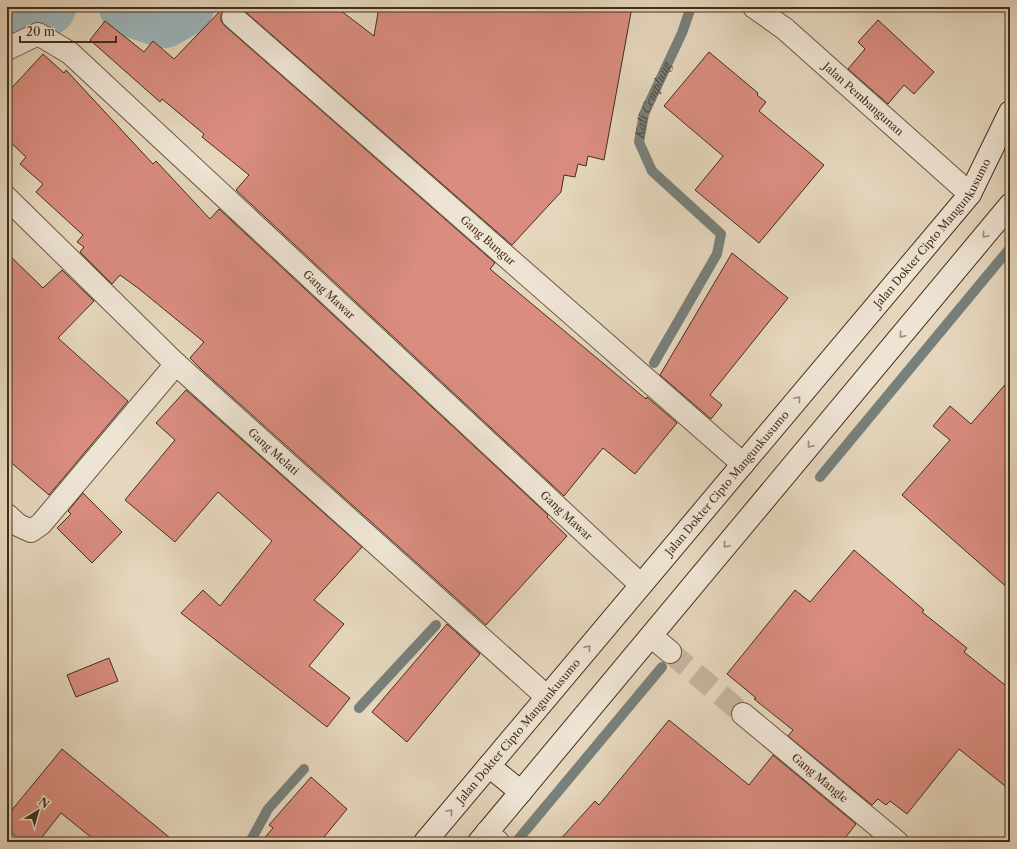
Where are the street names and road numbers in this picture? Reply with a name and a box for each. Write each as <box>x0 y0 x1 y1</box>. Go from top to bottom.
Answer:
street label: Jalan Pembangunan <box>819 58 907 139</box>
street label: Jalan Dokter Cipto Mangunkusumo <box>869 156 993 312</box>
street label: Gang Bungur <box>457 212 519 269</box>
street label: Gang Mawar <box>300 267 358 322</box>
street label: Jalan Dokter Cipto Mangunkusumo <box>661 408 792 560</box>
street label: Gang Melati <box>245 425 302 478</box>
street label: Gang Mawar <box>537 488 596 543</box>
street label: Jalan Dokter Cipto Mangunkusumo <box>452 656 583 808</box>
street label: Gang Mangle <box>789 750 851 805</box>

